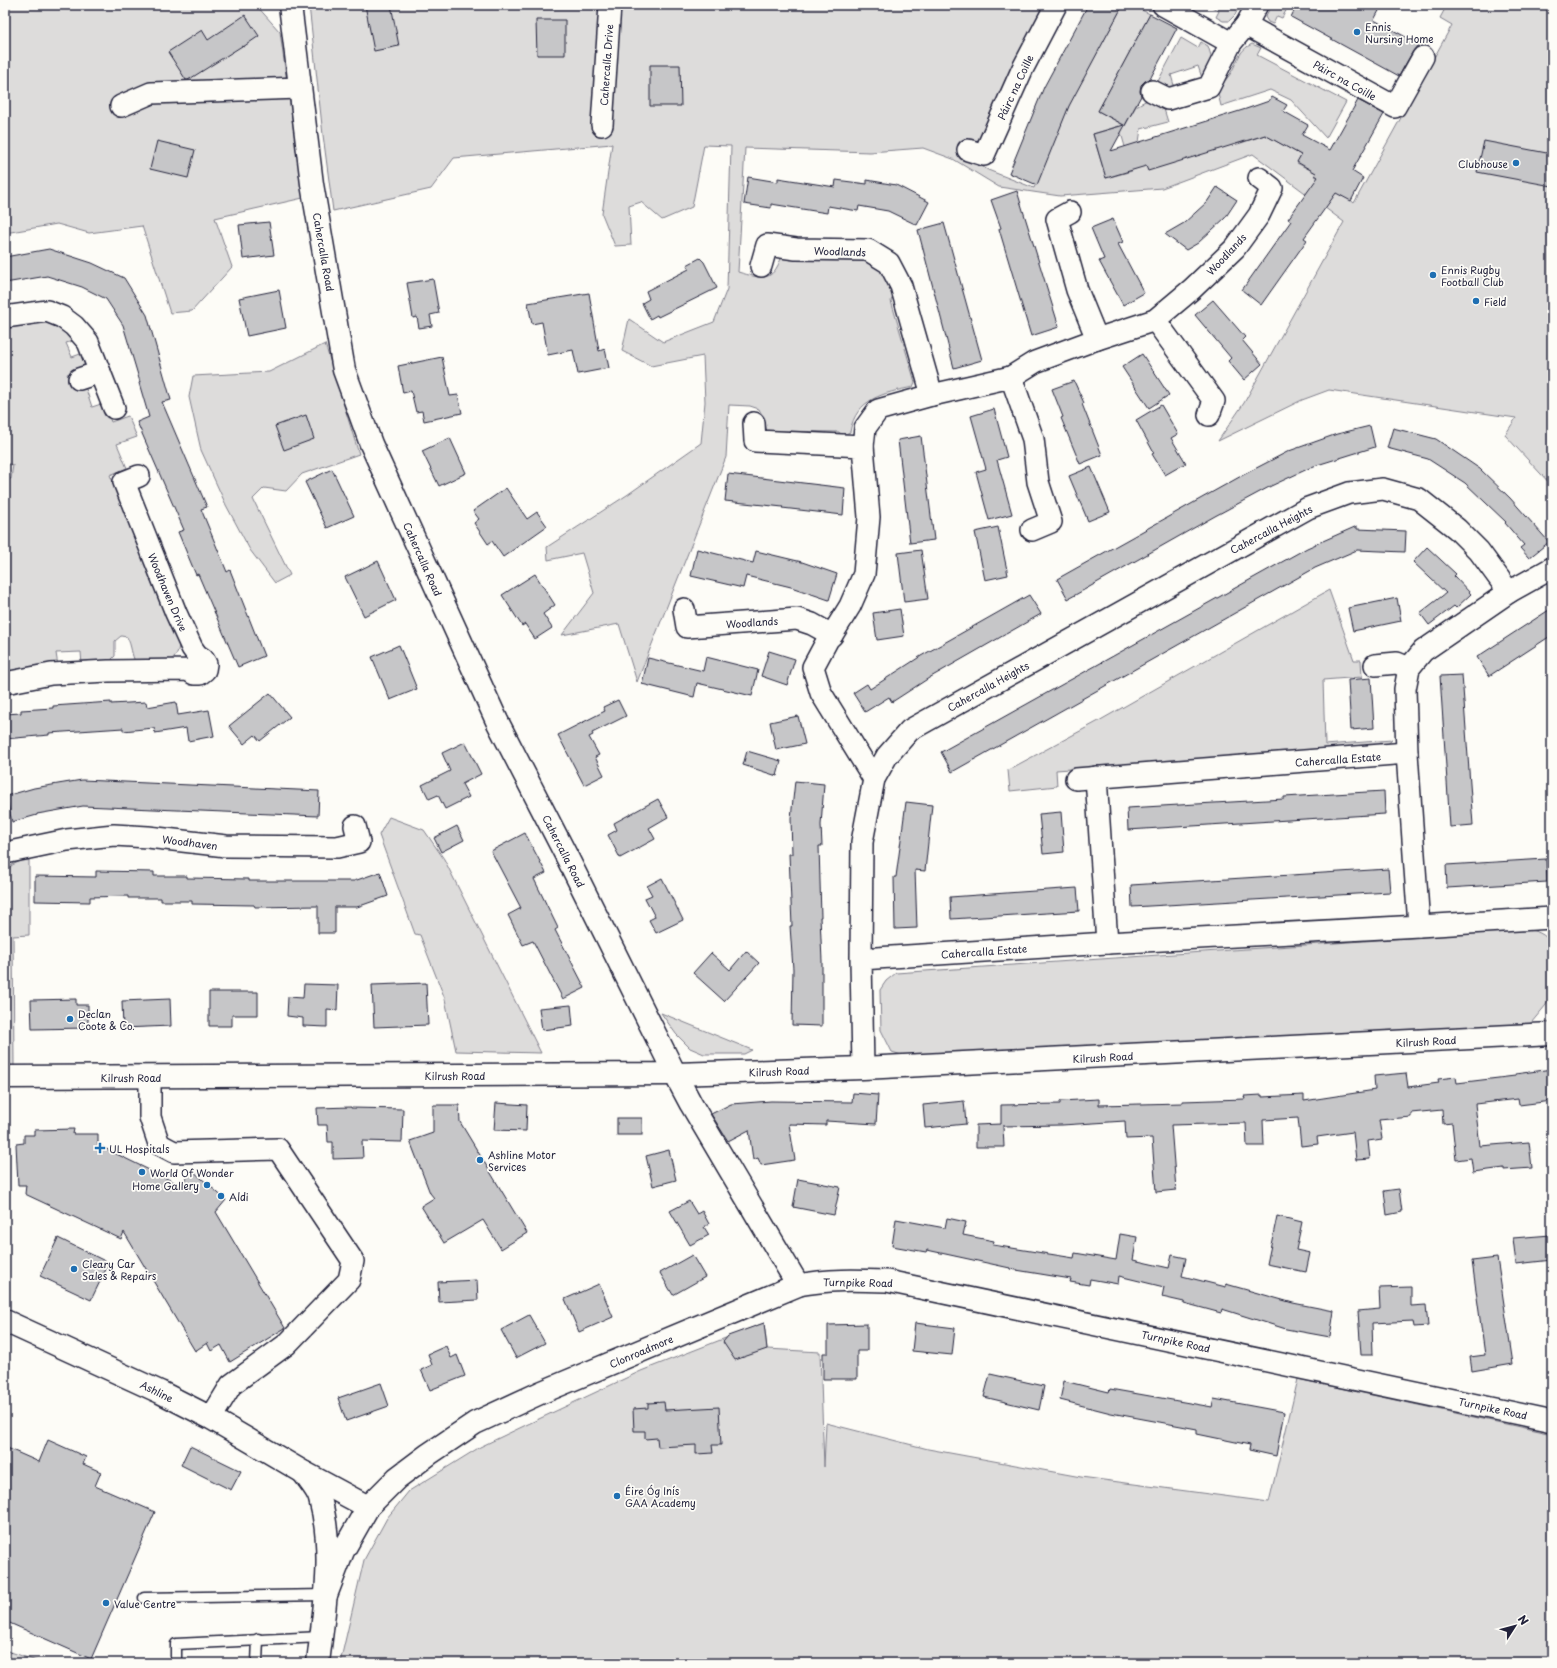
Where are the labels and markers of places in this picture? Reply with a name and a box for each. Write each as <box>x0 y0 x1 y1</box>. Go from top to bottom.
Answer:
place label: Ennis Nursing Home <box>1365 19 1434 46</box>
marker: Ennis Nursing Home <box>1352 27 1362 37</box>
place label: Clubhouse <box>1458 156 1509 171</box>
marker: Clubhouse <box>1511 158 1521 168</box>
place label: Ennis Rugby Football Club <box>1441 262 1504 289</box>
marker: Ennis Rugby Football Club <box>1428 270 1438 280</box>
place label: Field <box>1484 294 1506 309</box>
marker: Field <box>1471 296 1481 306</box>
place label: Declan Coote & Co. <box>78 1006 135 1033</box>
marker: Declan Coote & Co. <box>65 1014 75 1024</box>
place label: UL Hospitals <box>109 1141 170 1156</box>
marker: UL Hospitals <box>94 1142 106 1154</box>
place label: Ashline Motor Services <box>488 1147 556 1174</box>
marker: Ashline Motor Services <box>475 1155 485 1165</box>
place label: World Of Wonder <box>150 1165 234 1180</box>
marker: World Of Wonder <box>137 1167 147 1177</box>
place label: Home Gallery <box>132 1178 199 1193</box>
marker: Home Gallery <box>202 1180 212 1190</box>
place label: Aldi <box>229 1189 249 1204</box>
marker: Aldi <box>216 1191 226 1201</box>
place label: Cleary Car Sales & Repairs <box>82 1256 157 1283</box>
marker: Cleary Car Sales & Repairs <box>69 1264 79 1274</box>
place label: Éire Óg Inís GAA Academy <box>625 1483 696 1510</box>
marker: Éire Óg Inís GAA Academy <box>612 1491 622 1501</box>
place label: Value Centre <box>114 1596 176 1611</box>
marker: Value Centre <box>101 1598 111 1608</box>

